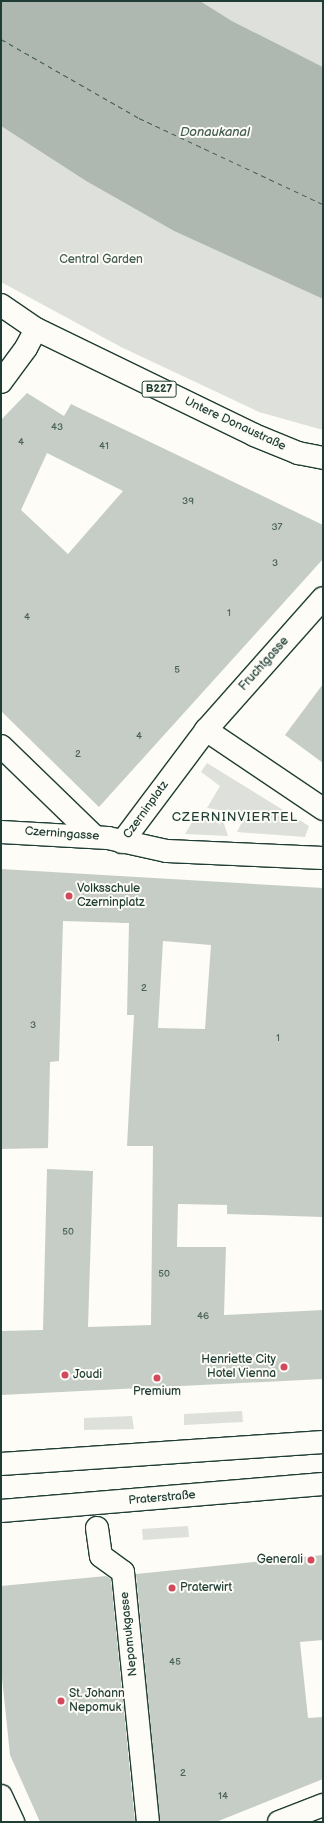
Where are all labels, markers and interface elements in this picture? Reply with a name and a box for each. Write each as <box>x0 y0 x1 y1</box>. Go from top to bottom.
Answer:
water label: Donaukanal <box>180 124 250 140</box>
park label: Central Garden <box>59 253 143 267</box>
road number: B227 <box>141 380 177 398</box>
street label: Untere Donaustraße <box>182 394 288 454</box>
house number: 43 <box>51 422 63 434</box>
house number: 4 <box>18 437 24 449</box>
house number: 41 <box>99 441 109 453</box>
house number: 39 <box>182 496 194 508</box>
house number: 37 <box>271 522 283 534</box>
house number: 3 <box>272 558 278 570</box>
house number: 1 <box>227 608 231 620</box>
house number: 4 <box>24 612 30 624</box>
street label: Fruchtgasse <box>236 634 292 694</box>
house number: 5 <box>174 665 180 677</box>
house number: 4 <box>136 731 142 743</box>
house number: 2 <box>75 749 81 761</box>
street label: Czerninplatz <box>120 778 172 842</box>
district label: CZERNINVIERTEL <box>172 809 298 825</box>
street label: Czerningasse <box>24 824 100 844</box>
place label: Volksschule Czerninplatz <box>77 882 145 910</box>
marker: Volksschule Czerninplatz <box>64 891 74 901</box>
house number: 2 <box>141 983 147 995</box>
house number: 3 <box>30 1020 36 1032</box>
house number: 1 <box>276 1033 280 1045</box>
house number: 50 <box>62 1227 74 1239</box>
house number: 50 <box>158 1269 170 1281</box>
house number: 46 <box>197 1311 209 1323</box>
place label: Henriette City Hotel Vienna <box>201 1353 276 1381</box>
marker: Henriette City Hotel Vienna <box>279 1362 289 1372</box>
place label: Joudi <box>73 1368 102 1382</box>
marker: Joudi <box>60 1370 70 1380</box>
marker: Premium <box>152 1373 162 1383</box>
place label: Premium <box>133 1385 181 1399</box>
street label: Praterstraße <box>128 1488 196 1508</box>
place label: Generali <box>257 1553 303 1567</box>
marker: Generali <box>306 1555 316 1565</box>
place label: Praterwirt <box>180 1581 232 1595</box>
marker: Praterwirt <box>167 1583 177 1593</box>
street label: Nepomukgasse <box>117 1591 141 1677</box>
house number: 45 <box>169 1657 181 1669</box>
place label: St. Johann Nepomuk <box>69 1687 125 1715</box>
marker: St. Johann Nepomuk <box>56 1696 66 1706</box>
house number: 2 <box>180 1768 186 1780</box>
house number: 14 <box>218 1791 228 1803</box>

